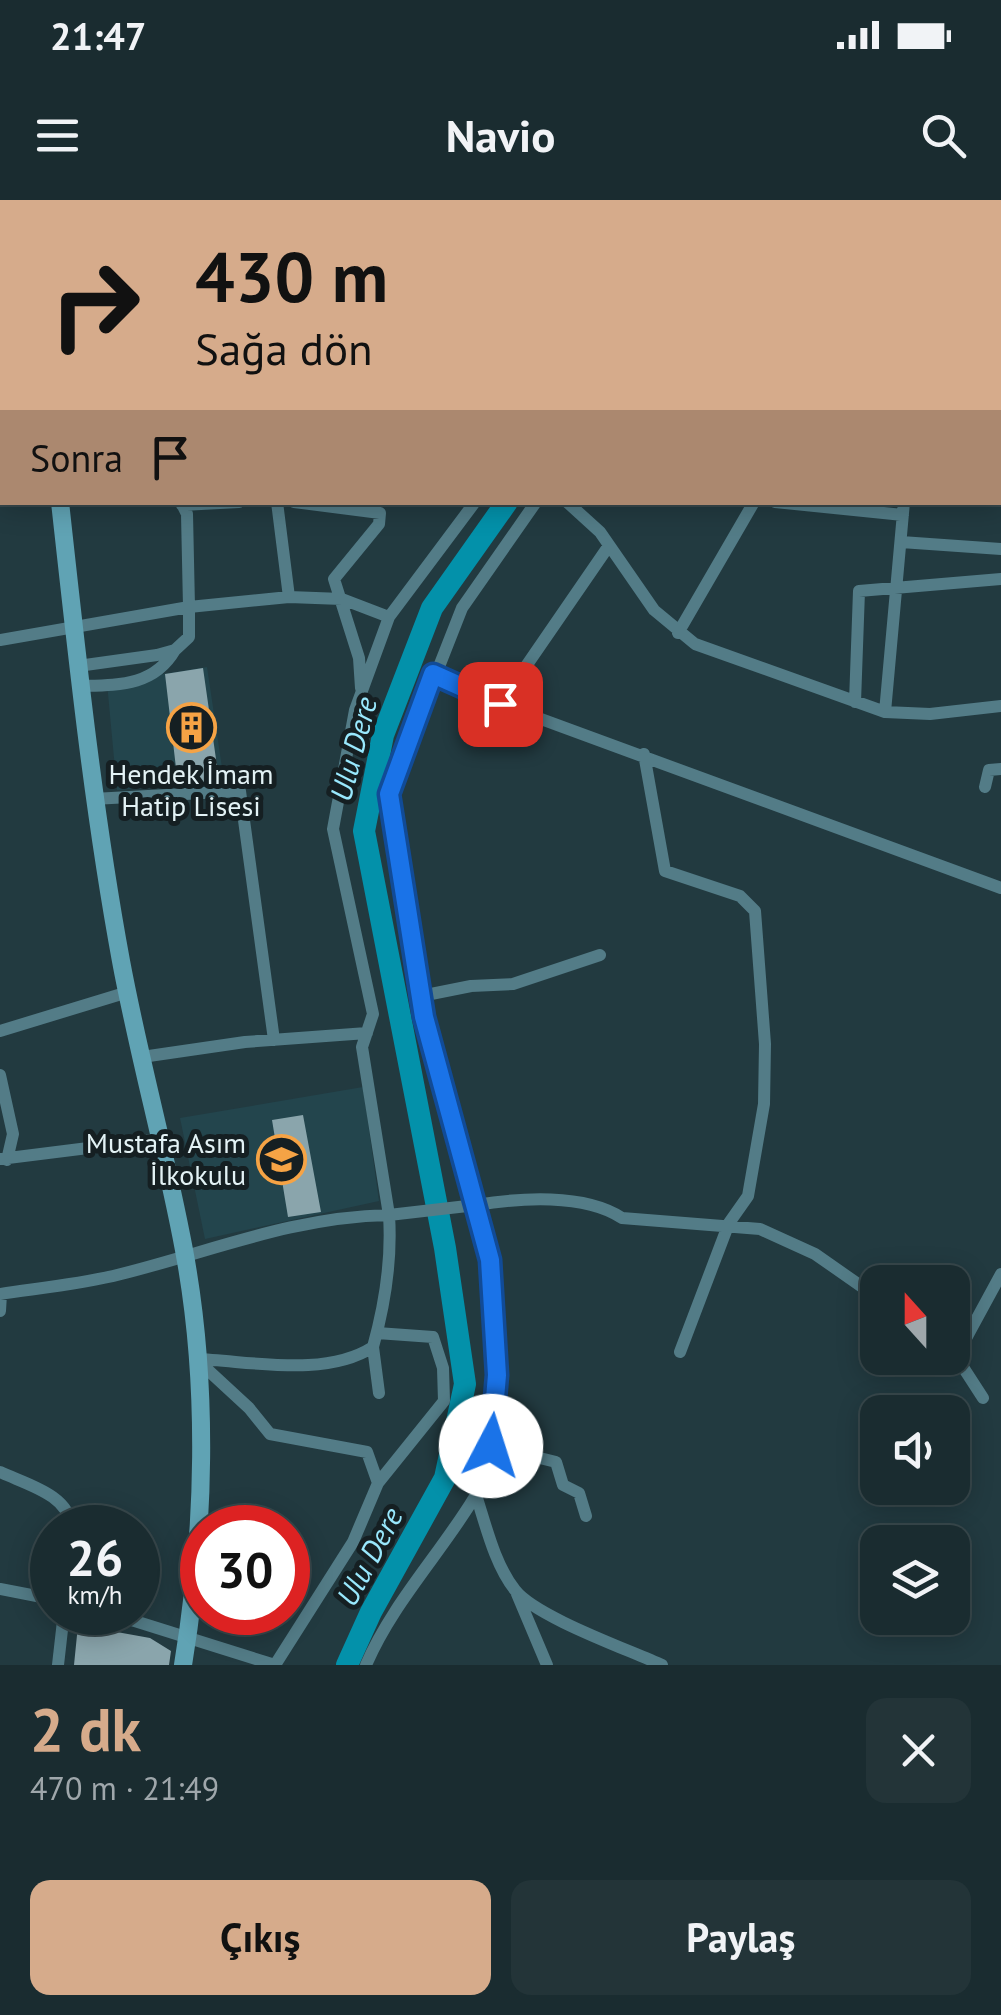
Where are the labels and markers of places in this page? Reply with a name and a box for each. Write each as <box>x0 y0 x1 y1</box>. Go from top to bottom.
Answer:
pin <box>458 662 543 747</box>
building icon: Hendek İmam Hatip Lisesi <box>165 701 217 753</box>
place label: Hendek İmam Hatip Lisesi <box>108 755 274 824</box>
place label: Mustafa Asım İlkokulu <box>86 1124 246 1193</box>
school or university icon: Mustafa Asım İlkokulu <box>255 1133 307 1185</box>

